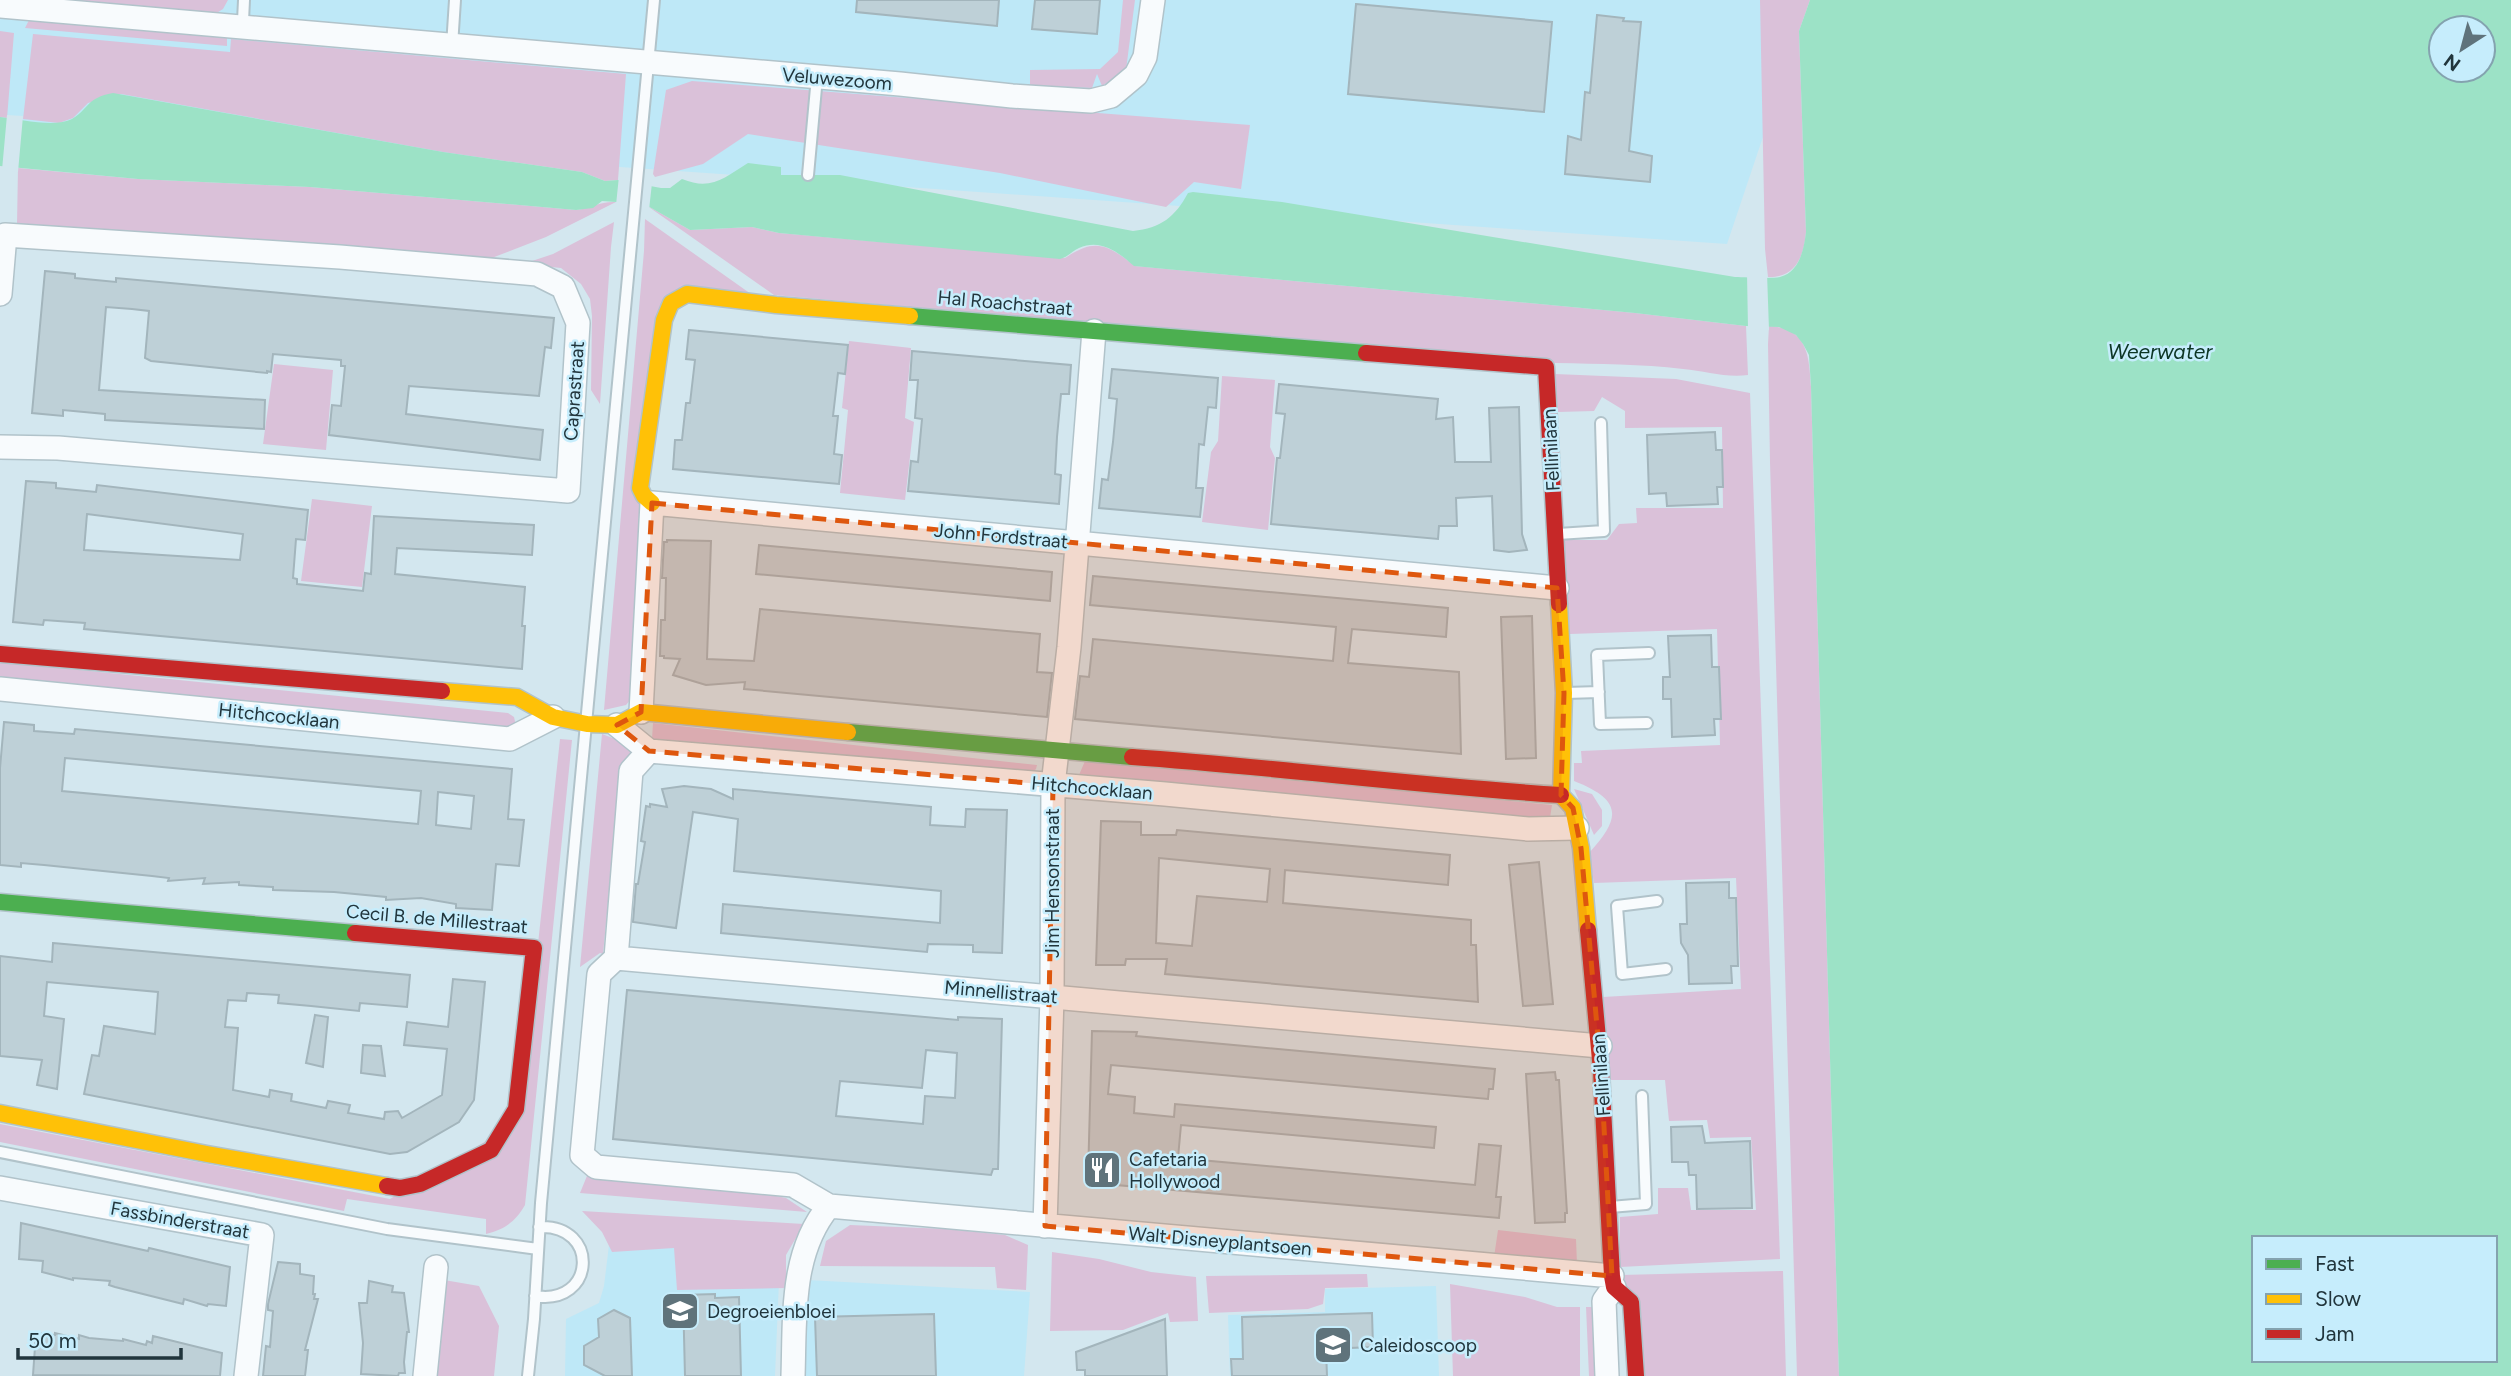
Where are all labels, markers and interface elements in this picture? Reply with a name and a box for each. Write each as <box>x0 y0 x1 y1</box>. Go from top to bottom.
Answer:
north arrow <box>2427 14 2497 84</box>
text: N <box>2440 49 2465 76</box>
street label: Veluwezoom <box>781 63 893 95</box>
street label: Hal Roachstraat <box>937 286 1073 320</box>
water label: Weerwater <box>2108 339 2213 364</box>
street label: Caprastraat <box>559 340 589 442</box>
street label: Fellinilaan <box>1537 408 1565 492</box>
street label: John Fordstraat <box>933 519 1069 553</box>
street label: Hitchcocklaan <box>217 698 341 734</box>
street label: Hitchcocklaan <box>1030 771 1154 805</box>
street label: Jim Hensonstraat <box>1041 808 1064 958</box>
street label: Cecil B. de Millestraat <box>345 900 529 938</box>
street label: Minnellistraat <box>943 976 1059 1008</box>
street label: Fellinilaan <box>1587 1033 1615 1117</box>
place label: Cafetaria Hollywood <box>1129 1148 1221 1193</box>
restaurant icon: Cafetaria Hollywood <box>1081 1149 1123 1191</box>
street label: Fassbinderstraat <box>109 1196 251 1244</box>
street label: Walt Disneyplantsoen <box>1127 1222 1313 1260</box>
legend <box>2252 1236 2497 1362</box>
text: Fast <box>2315 1251 2355 1276</box>
text: Slow <box>2315 1286 2361 1311</box>
school or university icon: Degroeienbloei <box>659 1290 701 1332</box>
place label: Degroeienbloei <box>707 1300 836 1323</box>
scale bar <box>18 1316 180 1360</box>
text: Jam <box>2315 1321 2354 1346</box>
school or university icon: Caleidoscoop <box>1312 1324 1354 1366</box>
text: 50 m <box>28 1328 77 1353</box>
place label: Caleidoscoop <box>1360 1334 1477 1357</box>

